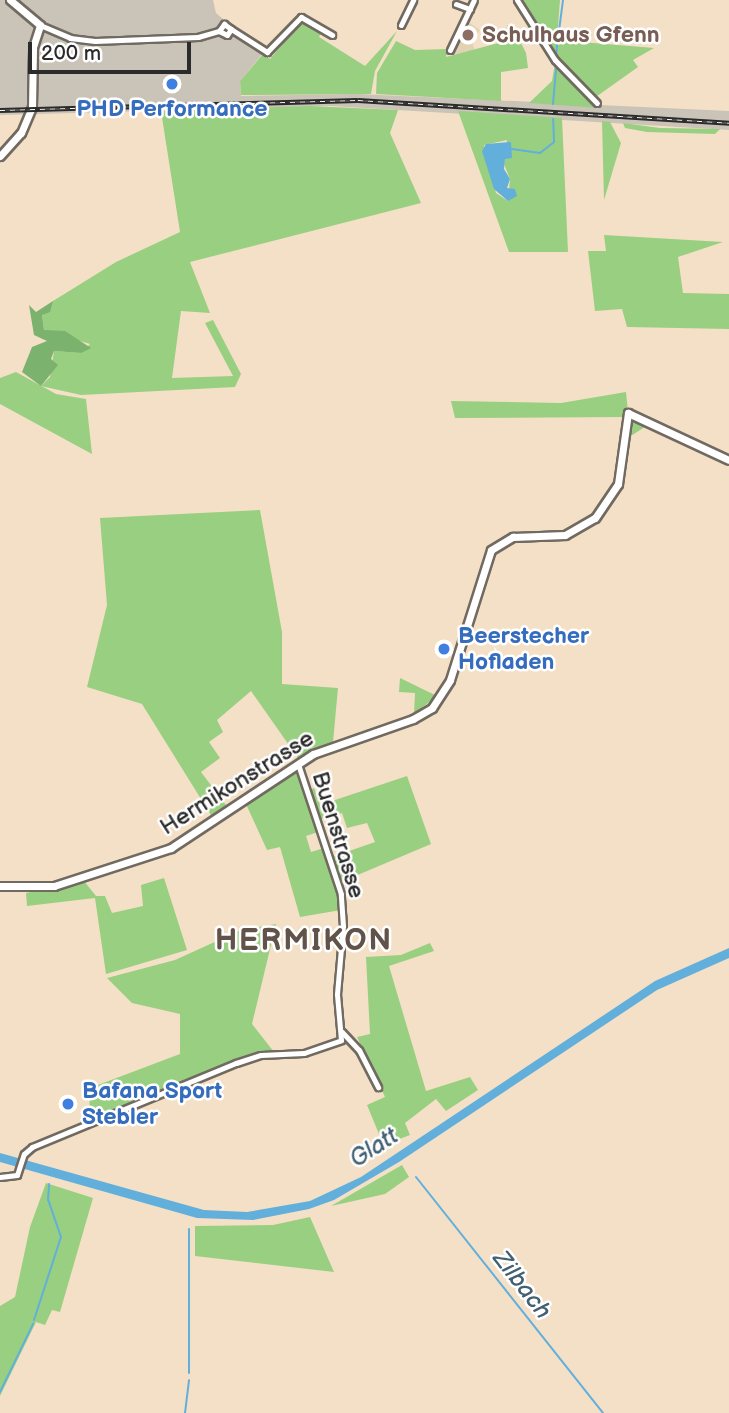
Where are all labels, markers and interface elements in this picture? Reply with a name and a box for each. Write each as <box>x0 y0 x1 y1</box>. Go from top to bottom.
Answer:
place label: Schulhaus Gfenn <box>482 21 660 49</box>
marker: Schulhaus Gfenn <box>460 27 476 43</box>
scale bar <box>32 28 194 72</box>
text: 200 m <box>41 41 101 66</box>
marker: PHD Performance <box>164 76 180 92</box>
place label: PHD Performance <box>76 95 268 123</box>
place label: Beerstecher Hofladen <box>458 622 589 676</box>
marker: Beerstecher Hofladen <box>436 641 452 657</box>
street label: Hermikonstrasse <box>155 725 319 841</box>
street label: Buenstrasse <box>306 768 370 902</box>
district label: HERMIKON <box>216 923 392 959</box>
place label: Bafana Sport Stebler <box>82 1077 222 1131</box>
marker: Bafana Sport Stebler <box>60 1096 76 1112</box>
water label: Glatt <box>345 1122 403 1174</box>
water label: Zilbach <box>487 1245 557 1325</box>

